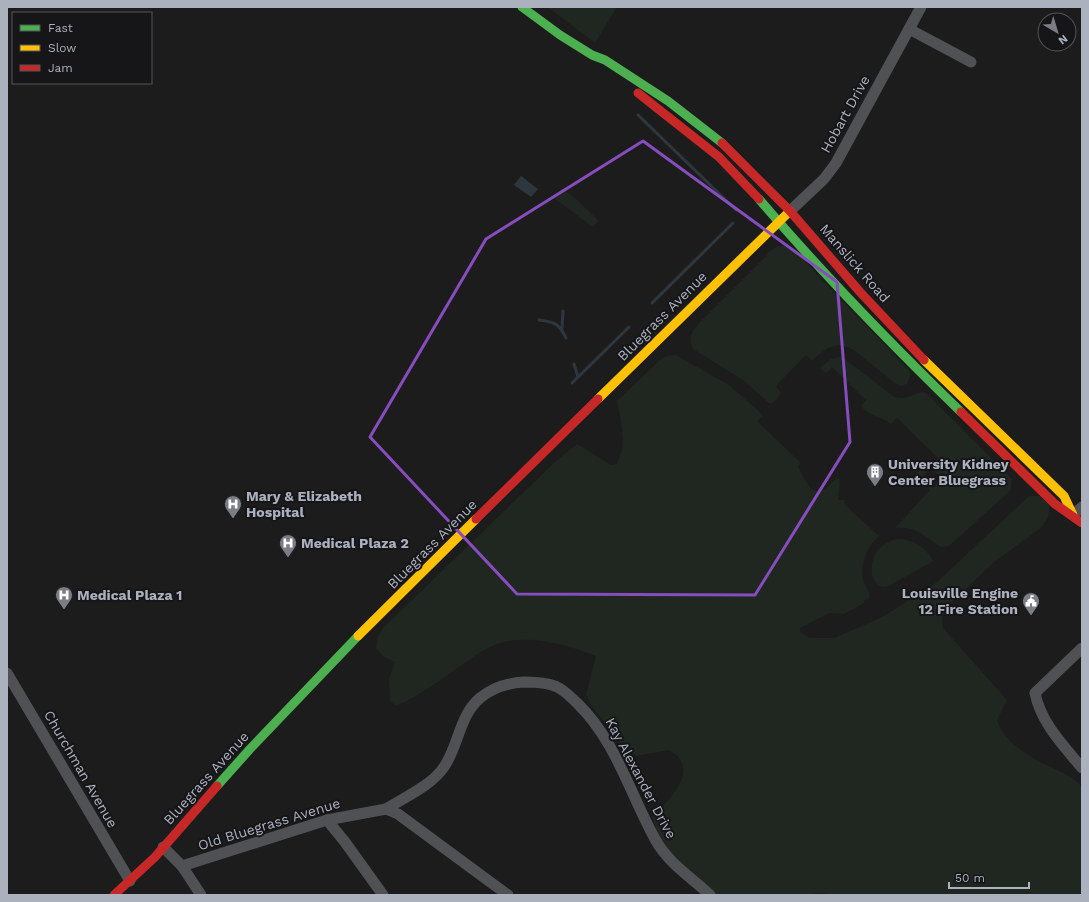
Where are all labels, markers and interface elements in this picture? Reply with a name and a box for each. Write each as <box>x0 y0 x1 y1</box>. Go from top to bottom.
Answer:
legend <box>12 12 152 84</box>
north arrow <box>1037 12 1077 52</box>
text: Fast <box>48 21 73 35</box>
text: N <box>1056 32 1070 47</box>
text: Slow <box>48 41 76 55</box>
text: Jam <box>48 61 73 75</box>
street label: Hobart Drive <box>817 72 873 156</box>
street label: Manslick Road <box>817 221 893 305</box>
street label: Bluegrass Avenue <box>614 268 710 364</box>
place label: University Kidney Center Bluegrass <box>888 456 1009 488</box>
building icon: University Kidney Center Bluegrass <box>865 462 885 487</box>
place label: Mary & Elizabeth Hospital <box>246 488 362 520</box>
hospital icon: Mary & Elizabeth Hospital <box>223 494 243 519</box>
street label: Bluegrass Avenue <box>384 496 480 592</box>
hospital icon: Medical Plaza 2 <box>278 533 298 558</box>
place label: Medical Plaza 2 <box>301 535 409 551</box>
hospital icon: Medical Plaza 1 <box>54 585 74 610</box>
place label: Louisville Engine 12 Fire Station <box>902 585 1018 617</box>
place label: Medical Plaza 1 <box>77 587 182 603</box>
public building icon: Louisville Engine 12 Fire Station <box>1021 591 1041 616</box>
street label: Churchman Avenue <box>41 708 121 830</box>
street label: Kay Alexander Drive <box>602 715 680 841</box>
street label: Bluegrass Avenue <box>160 728 252 828</box>
street label: Old Bluegrass Avenue <box>196 795 342 853</box>
scale bar <box>949 864 1029 890</box>
text: 50 m <box>955 871 985 885</box>

